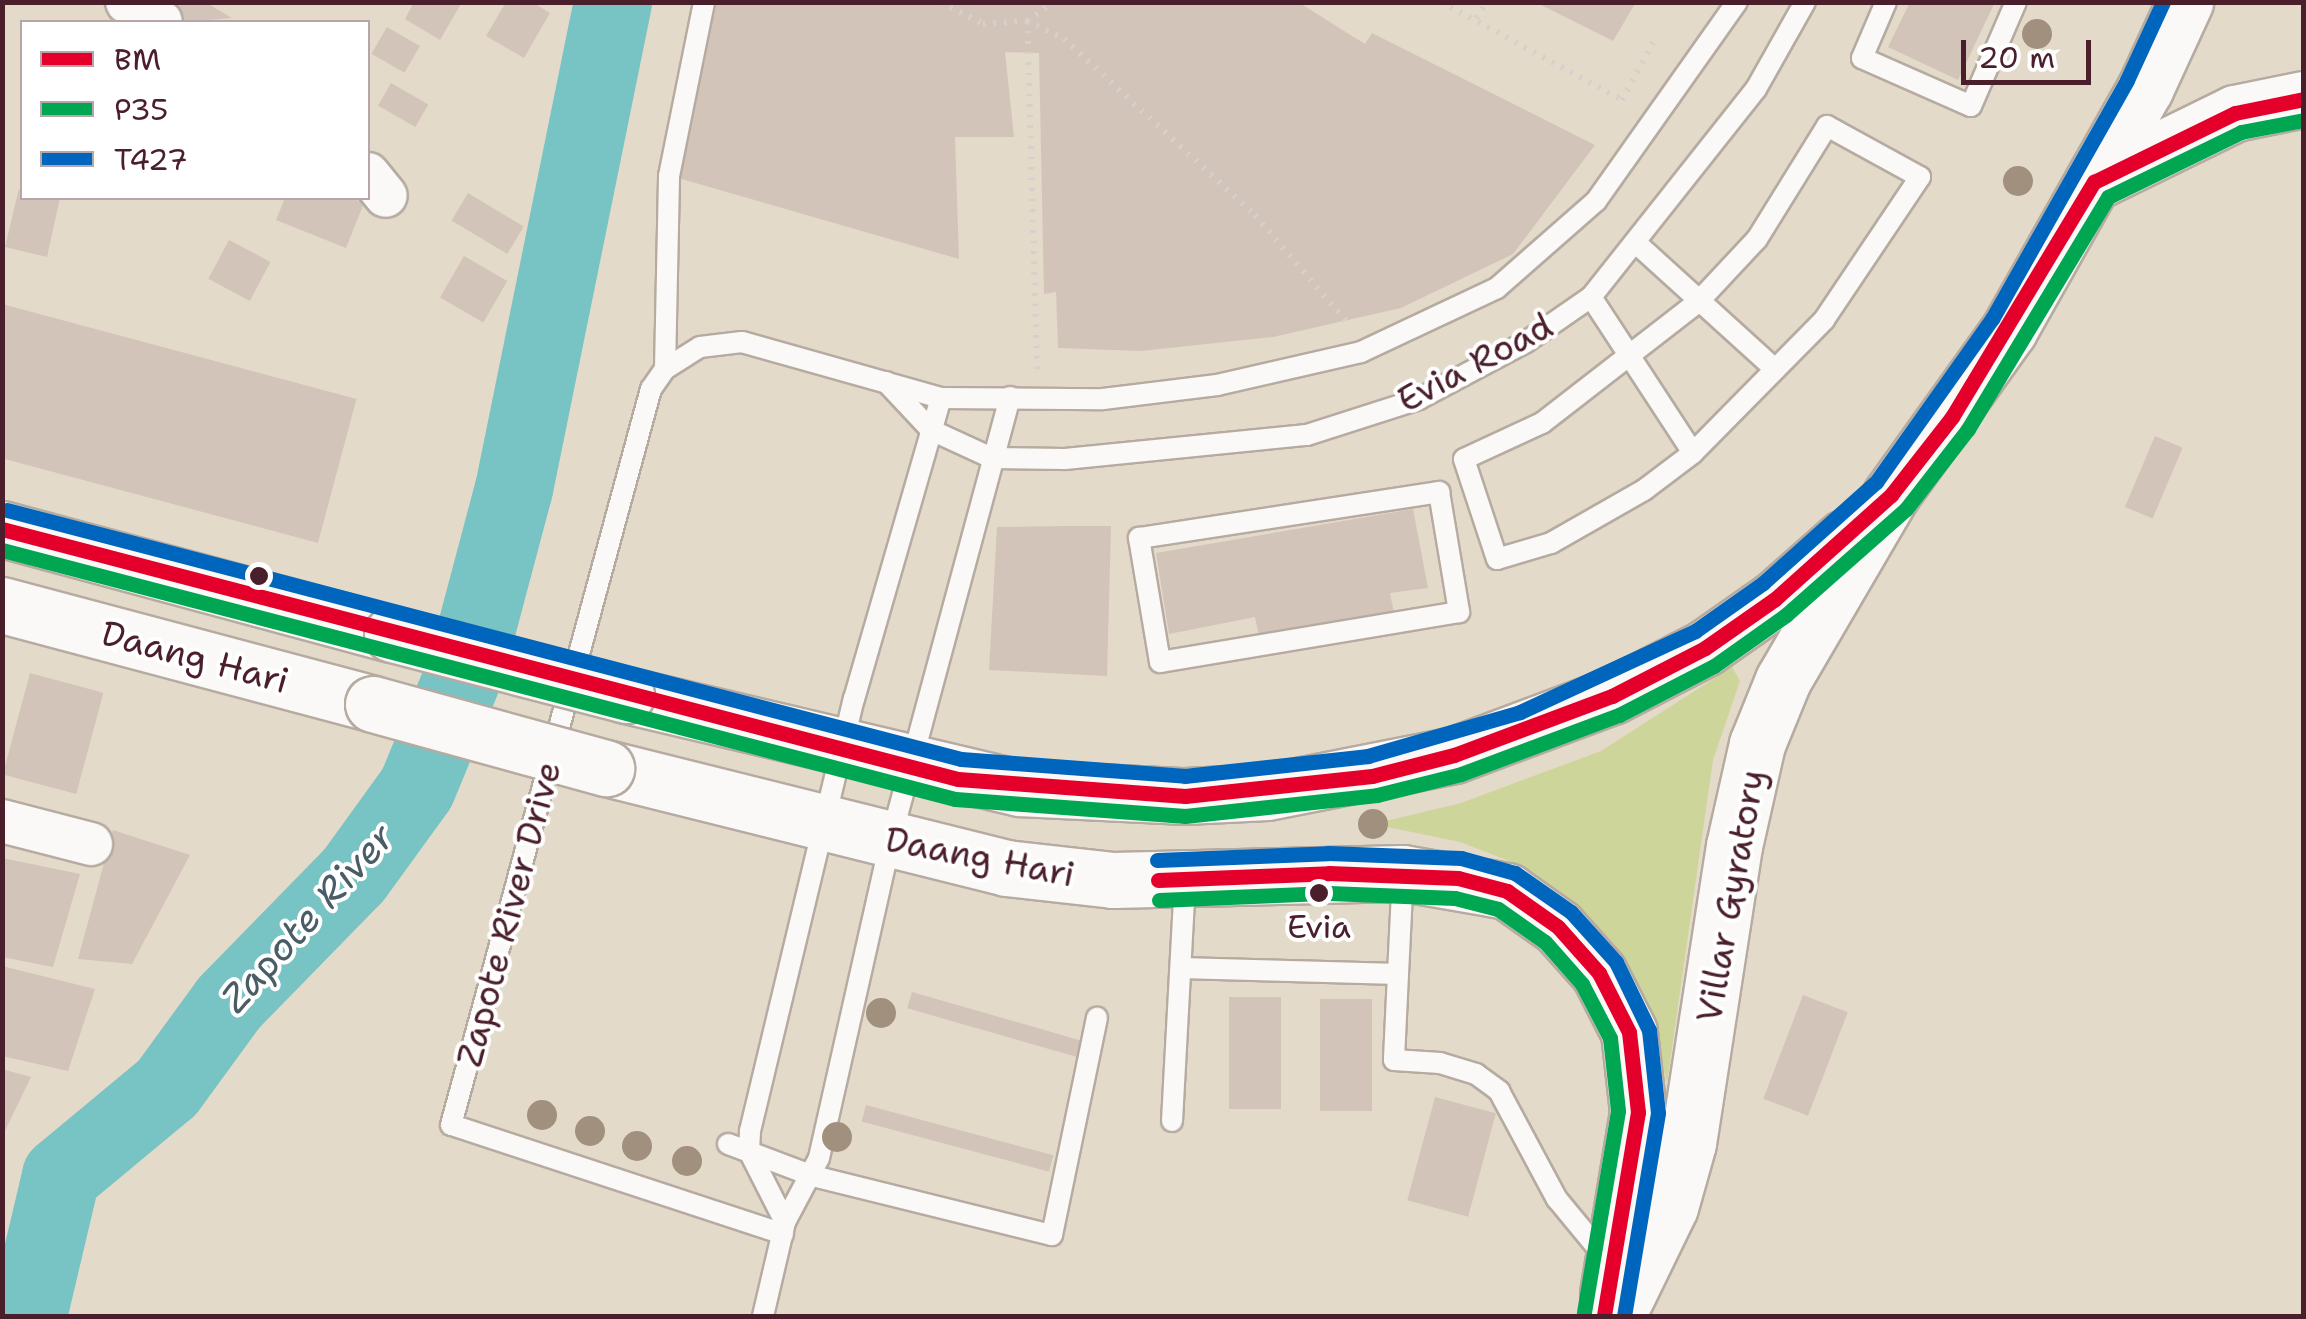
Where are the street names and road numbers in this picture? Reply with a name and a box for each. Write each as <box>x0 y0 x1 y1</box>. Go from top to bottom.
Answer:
street label: Evia Road <box>1390 305 1560 421</box>
street label: Daang Hari <box>97 612 293 702</box>
street label: Zapote River Drive <box>448 757 570 1071</box>
street label: Villar Gyratory <box>1688 766 1774 1026</box>
street label: Daang Hari <box>882 818 1078 896</box>

